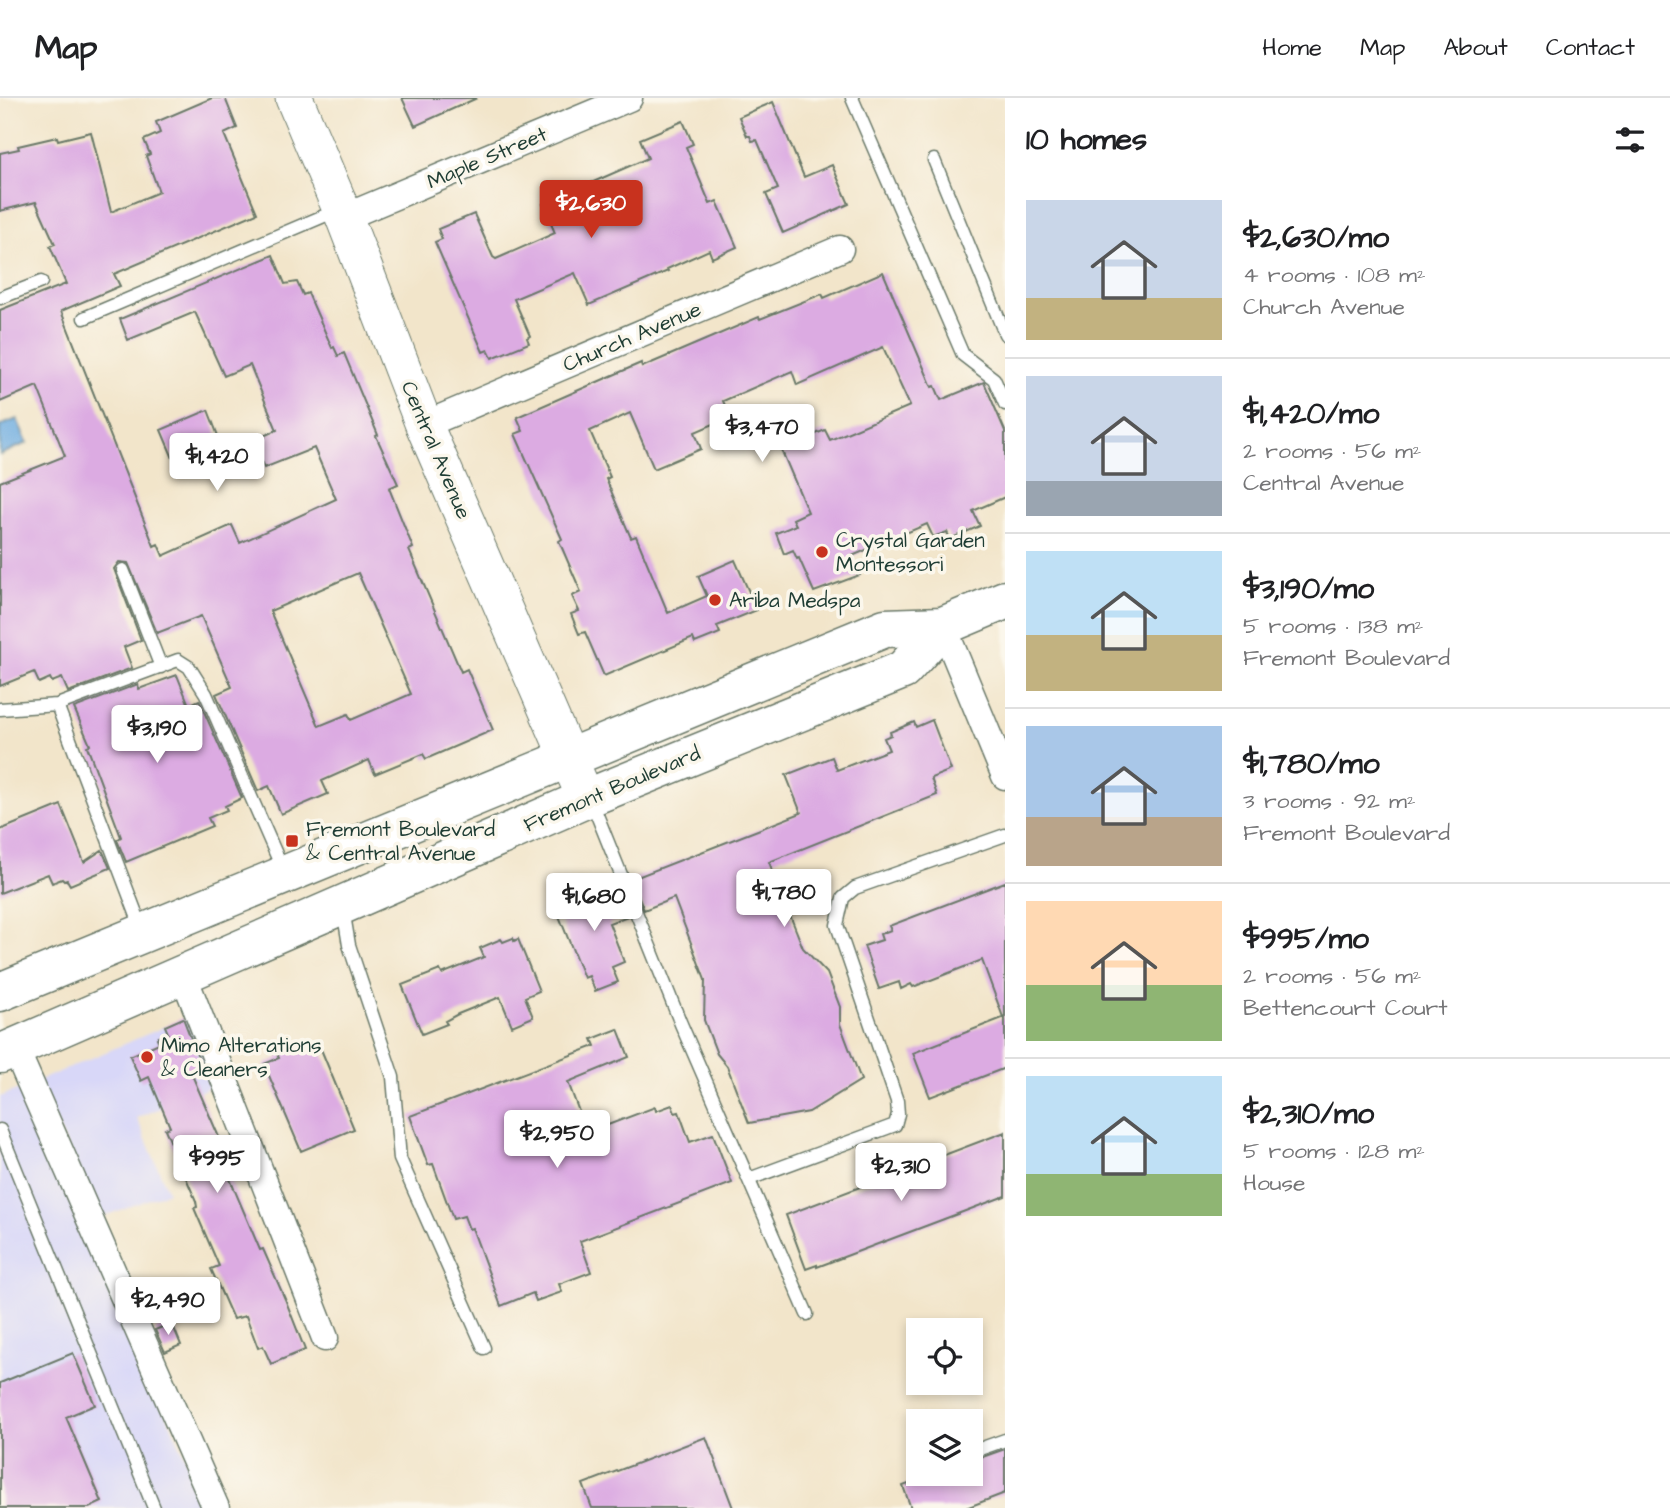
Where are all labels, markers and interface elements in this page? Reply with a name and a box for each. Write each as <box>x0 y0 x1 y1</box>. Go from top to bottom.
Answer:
text: Map <box>35 25 97 71</box>
text: Home <box>1262 31 1322 65</box>
text: Map <box>1360 31 1405 65</box>
text: About <box>1443 31 1508 65</box>
text: Contact <box>1546 31 1635 65</box>
text: 10 homes <box>1026 119 1147 161</box>
street label: Maple Street <box>423 120 552 197</box>
icon: filters <box>1611 121 1649 159</box>
pin: $2,630 <box>534 180 648 240</box>
text: $2,630 <box>556 187 626 219</box>
text: $2,630/mo <box>1243 217 1389 259</box>
icon: home <box>1082 228 1166 312</box>
text: 4 rooms · 108 m² <box>1243 259 1426 291</box>
text: Church Avenue <box>1243 291 1405 323</box>
street label: Church Avenue <box>558 295 706 379</box>
street label: Central Avenue <box>394 376 478 524</box>
text: $1,420/mo <box>1243 393 1379 435</box>
pin: $3,470 <box>705 404 819 464</box>
icon: home <box>1082 404 1166 488</box>
text: $3,470 <box>726 411 798 443</box>
pin: $1,420 <box>160 434 274 493</box>
text: 2 rooms · 56 m² <box>1243 435 1421 467</box>
text: $1,420 <box>185 440 249 472</box>
text: Central Avenue <box>1243 467 1404 499</box>
place label: Crystal Garden Montessori <box>836 526 985 579</box>
marker: Crystal Garden Montessori <box>814 544 830 560</box>
text: $3,190/mo <box>1243 568 1374 610</box>
icon: home <box>1082 579 1166 663</box>
place label: Ariba Medspa <box>729 586 861 616</box>
marker: Ariba Medspa <box>707 592 723 608</box>
text: 5 rooms · 138 m² <box>1243 610 1423 642</box>
text: Fremont Boulevard <box>1243 642 1450 674</box>
pin: $3,190 <box>100 706 214 765</box>
text: $3,190 <box>127 712 187 744</box>
street label: Fremont Boulevard <box>519 739 705 839</box>
text: $1,780/mo <box>1243 743 1380 785</box>
icon: home <box>1082 754 1166 838</box>
text: 3 rooms · 92 m² <box>1243 785 1416 817</box>
place label: Fremont Boulevard & Central Avenue <box>306 815 495 868</box>
text: Fremont Boulevard <box>1243 817 1450 849</box>
marker: Fremont Boulevard & Central Avenue <box>284 833 300 849</box>
pin: $1,780 <box>727 870 841 929</box>
pin: $1,680 <box>537 874 651 933</box>
text: $1,780 <box>752 876 816 908</box>
text: $1,680 <box>562 880 626 912</box>
text: $995/mo <box>1243 918 1369 960</box>
icon: home <box>1082 929 1166 1013</box>
text: 2 rooms · 56 m² <box>1243 960 1421 992</box>
text: Bettencourt Court <box>1243 992 1448 1024</box>
place label: Mimo Alterations & Cleaners <box>161 1031 322 1084</box>
marker: Mimo Alterations & Cleaners <box>139 1049 155 1065</box>
text: $2,310/mo <box>1243 1093 1374 1135</box>
icon: home <box>1082 1104 1166 1188</box>
pin: $2,950 <box>500 1110 614 1170</box>
text: $2,950 <box>520 1117 594 1149</box>
text: 5 rooms · 128 m² <box>1243 1135 1425 1167</box>
pin: $995 <box>176 1136 258 1195</box>
text: $995 <box>189 1142 245 1174</box>
pin: $2,310 <box>844 1144 958 1203</box>
text: $2,310 <box>871 1150 931 1182</box>
text: House <box>1243 1167 1306 1199</box>
pin: $2,490 <box>111 1278 225 1337</box>
text: $2,490 <box>131 1284 205 1316</box>
map controls <box>906 1318 983 1486</box>
button: locate <box>906 1318 983 1395</box>
button: layers <box>906 1409 983 1486</box>

